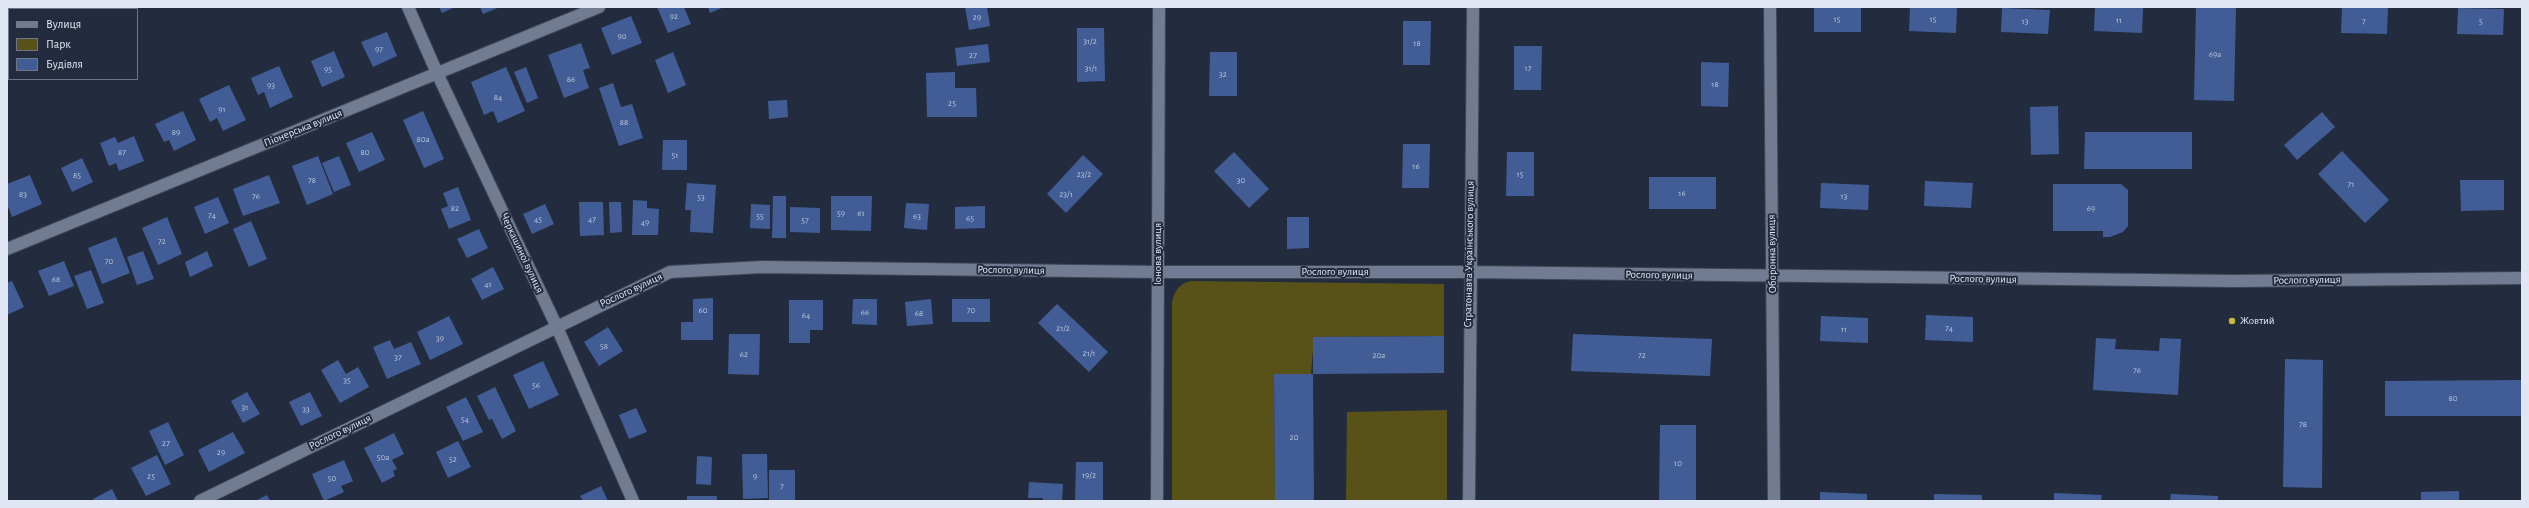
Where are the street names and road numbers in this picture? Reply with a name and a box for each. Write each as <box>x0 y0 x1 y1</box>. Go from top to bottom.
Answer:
street label: Піонерська вулиця <box>262 106 344 150</box>
street label: Стратонавта Українського вулиця <box>1461 180 1477 328</box>
street label: Черкашиної вулиця <box>498 211 546 295</box>
street label: Оборонна вулиця <box>1765 214 1779 294</box>
street label: Іонова вулиця <box>1151 223 1165 285</box>
street label: Рослого вулиця <box>977 263 1045 277</box>
street label: Рослого вулиця <box>1301 265 1369 279</box>
street label: Рослого вулиця <box>1625 268 1693 282</box>
street label: Рослого вулиця <box>598 270 664 310</box>
street label: Рослого вулиця <box>1949 272 2017 286</box>
street label: Рослого вулиця <box>2273 273 2341 287</box>
street label: Рослого вулиця <box>307 411 373 453</box>

